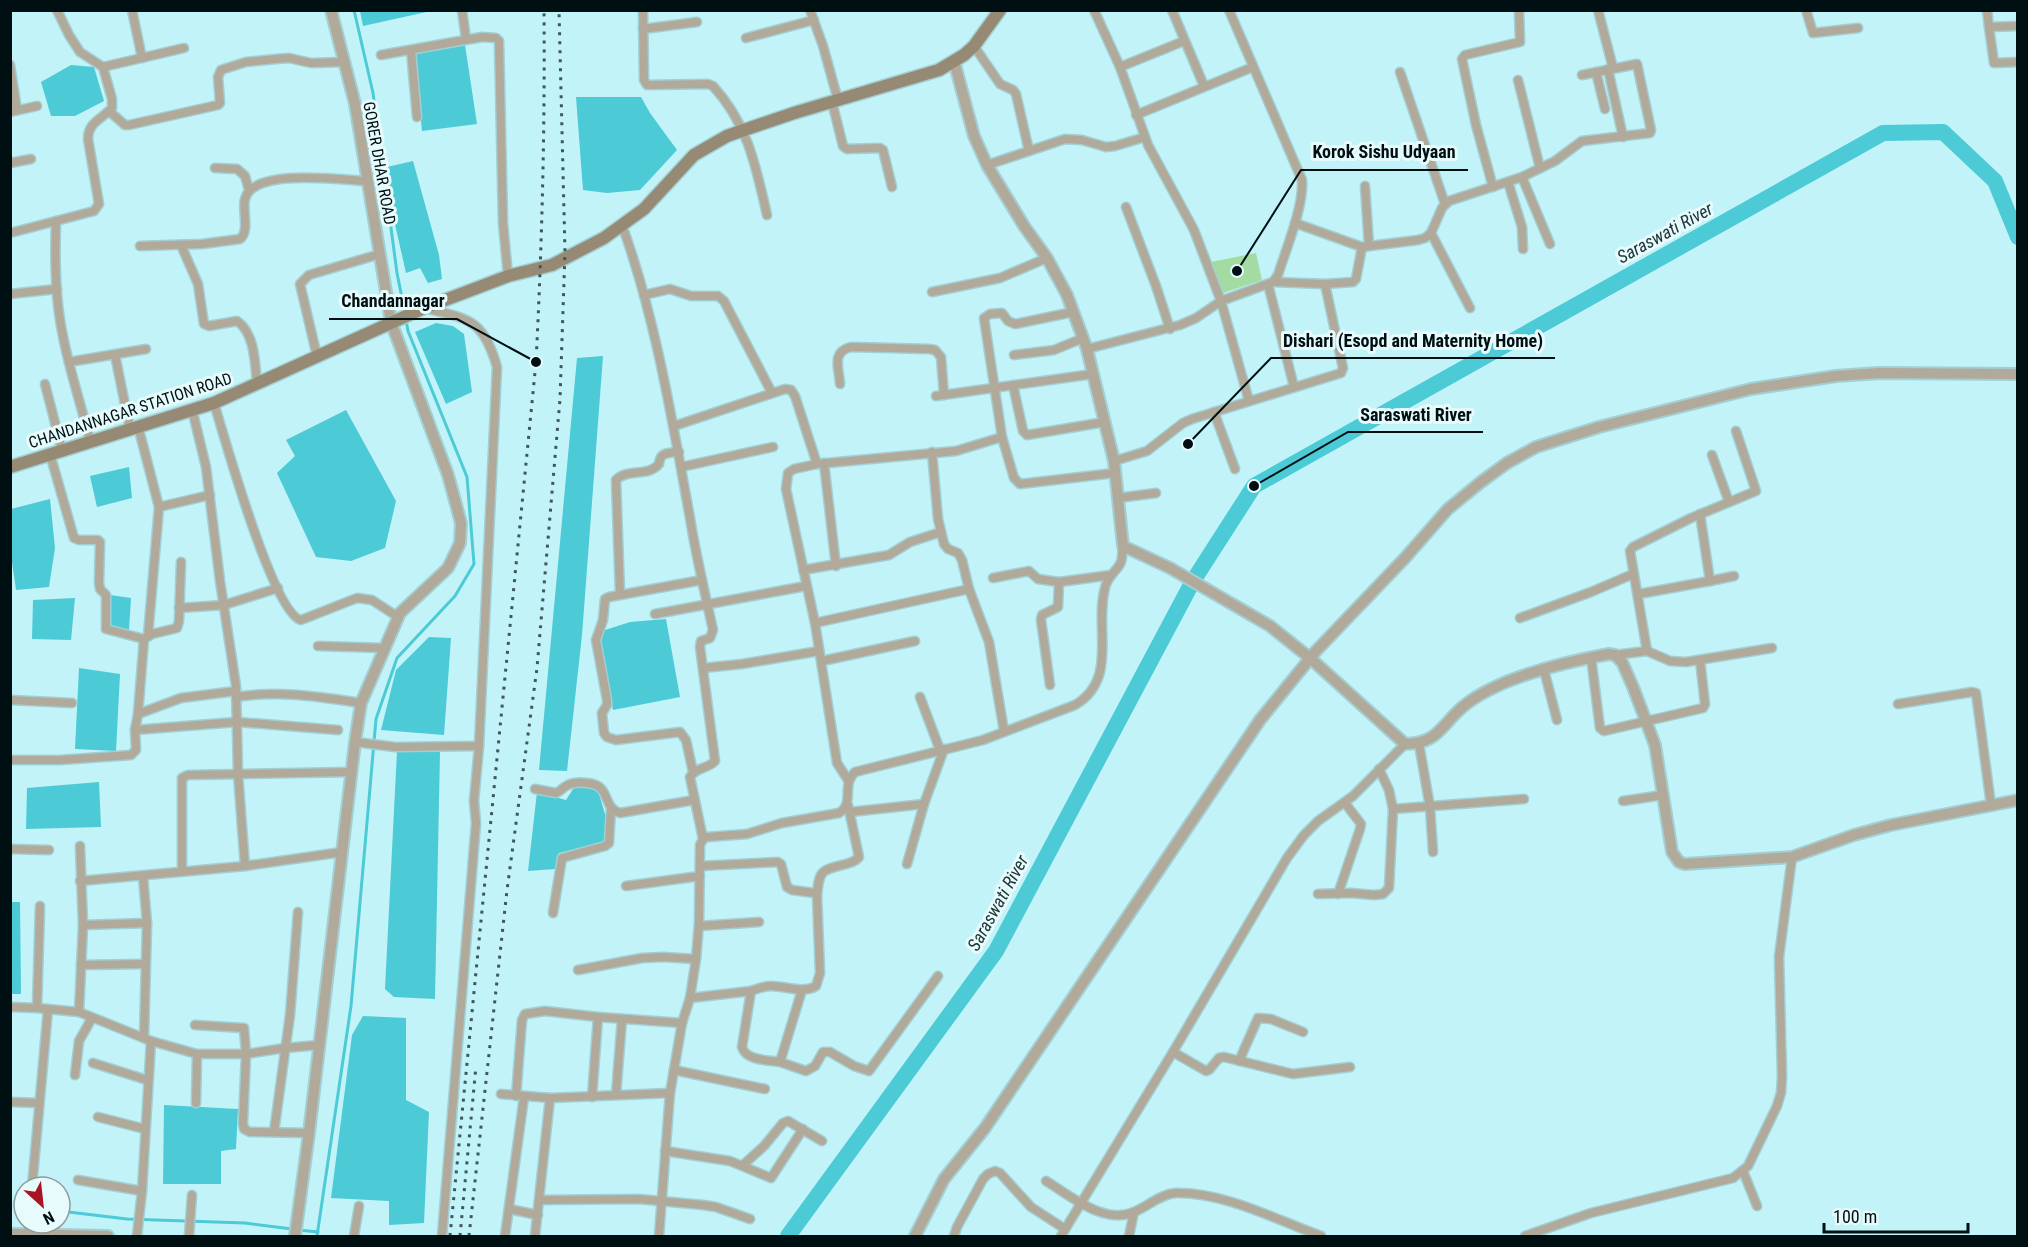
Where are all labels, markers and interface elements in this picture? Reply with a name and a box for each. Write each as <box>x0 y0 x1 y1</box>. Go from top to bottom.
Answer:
street label: GORER DHAR ROAD <box>359 100 400 226</box>
callout: Korok Sishu Udyaan <box>1301 134 1468 170</box>
text: Korok Sishu Udyaan <box>1312 141 1456 162</box>
water label: Saraswati River <box>1613 197 1717 267</box>
callout: Chandannagar <box>329 283 457 319</box>
text: Chandannagar <box>341 290 445 311</box>
callout: Dishari (Esopd and Maternity Home) <box>1271 322 1555 358</box>
text: Dishari (Esopd and Maternity Home) <box>1283 330 1543 352</box>
street label: CHANDANNAGAR STATION ROAD <box>26 369 234 452</box>
callout: Saraswati River <box>1348 396 1483 432</box>
text: Saraswati River <box>1360 404 1472 425</box>
water label: Saraswati River <box>963 851 1033 954</box>
north arrow <box>12 1175 72 1235</box>
scale bar <box>1824 1196 1968 1234</box>
text: 100 m <box>1833 1206 1877 1227</box>
text: N <box>40 1207 57 1229</box>

